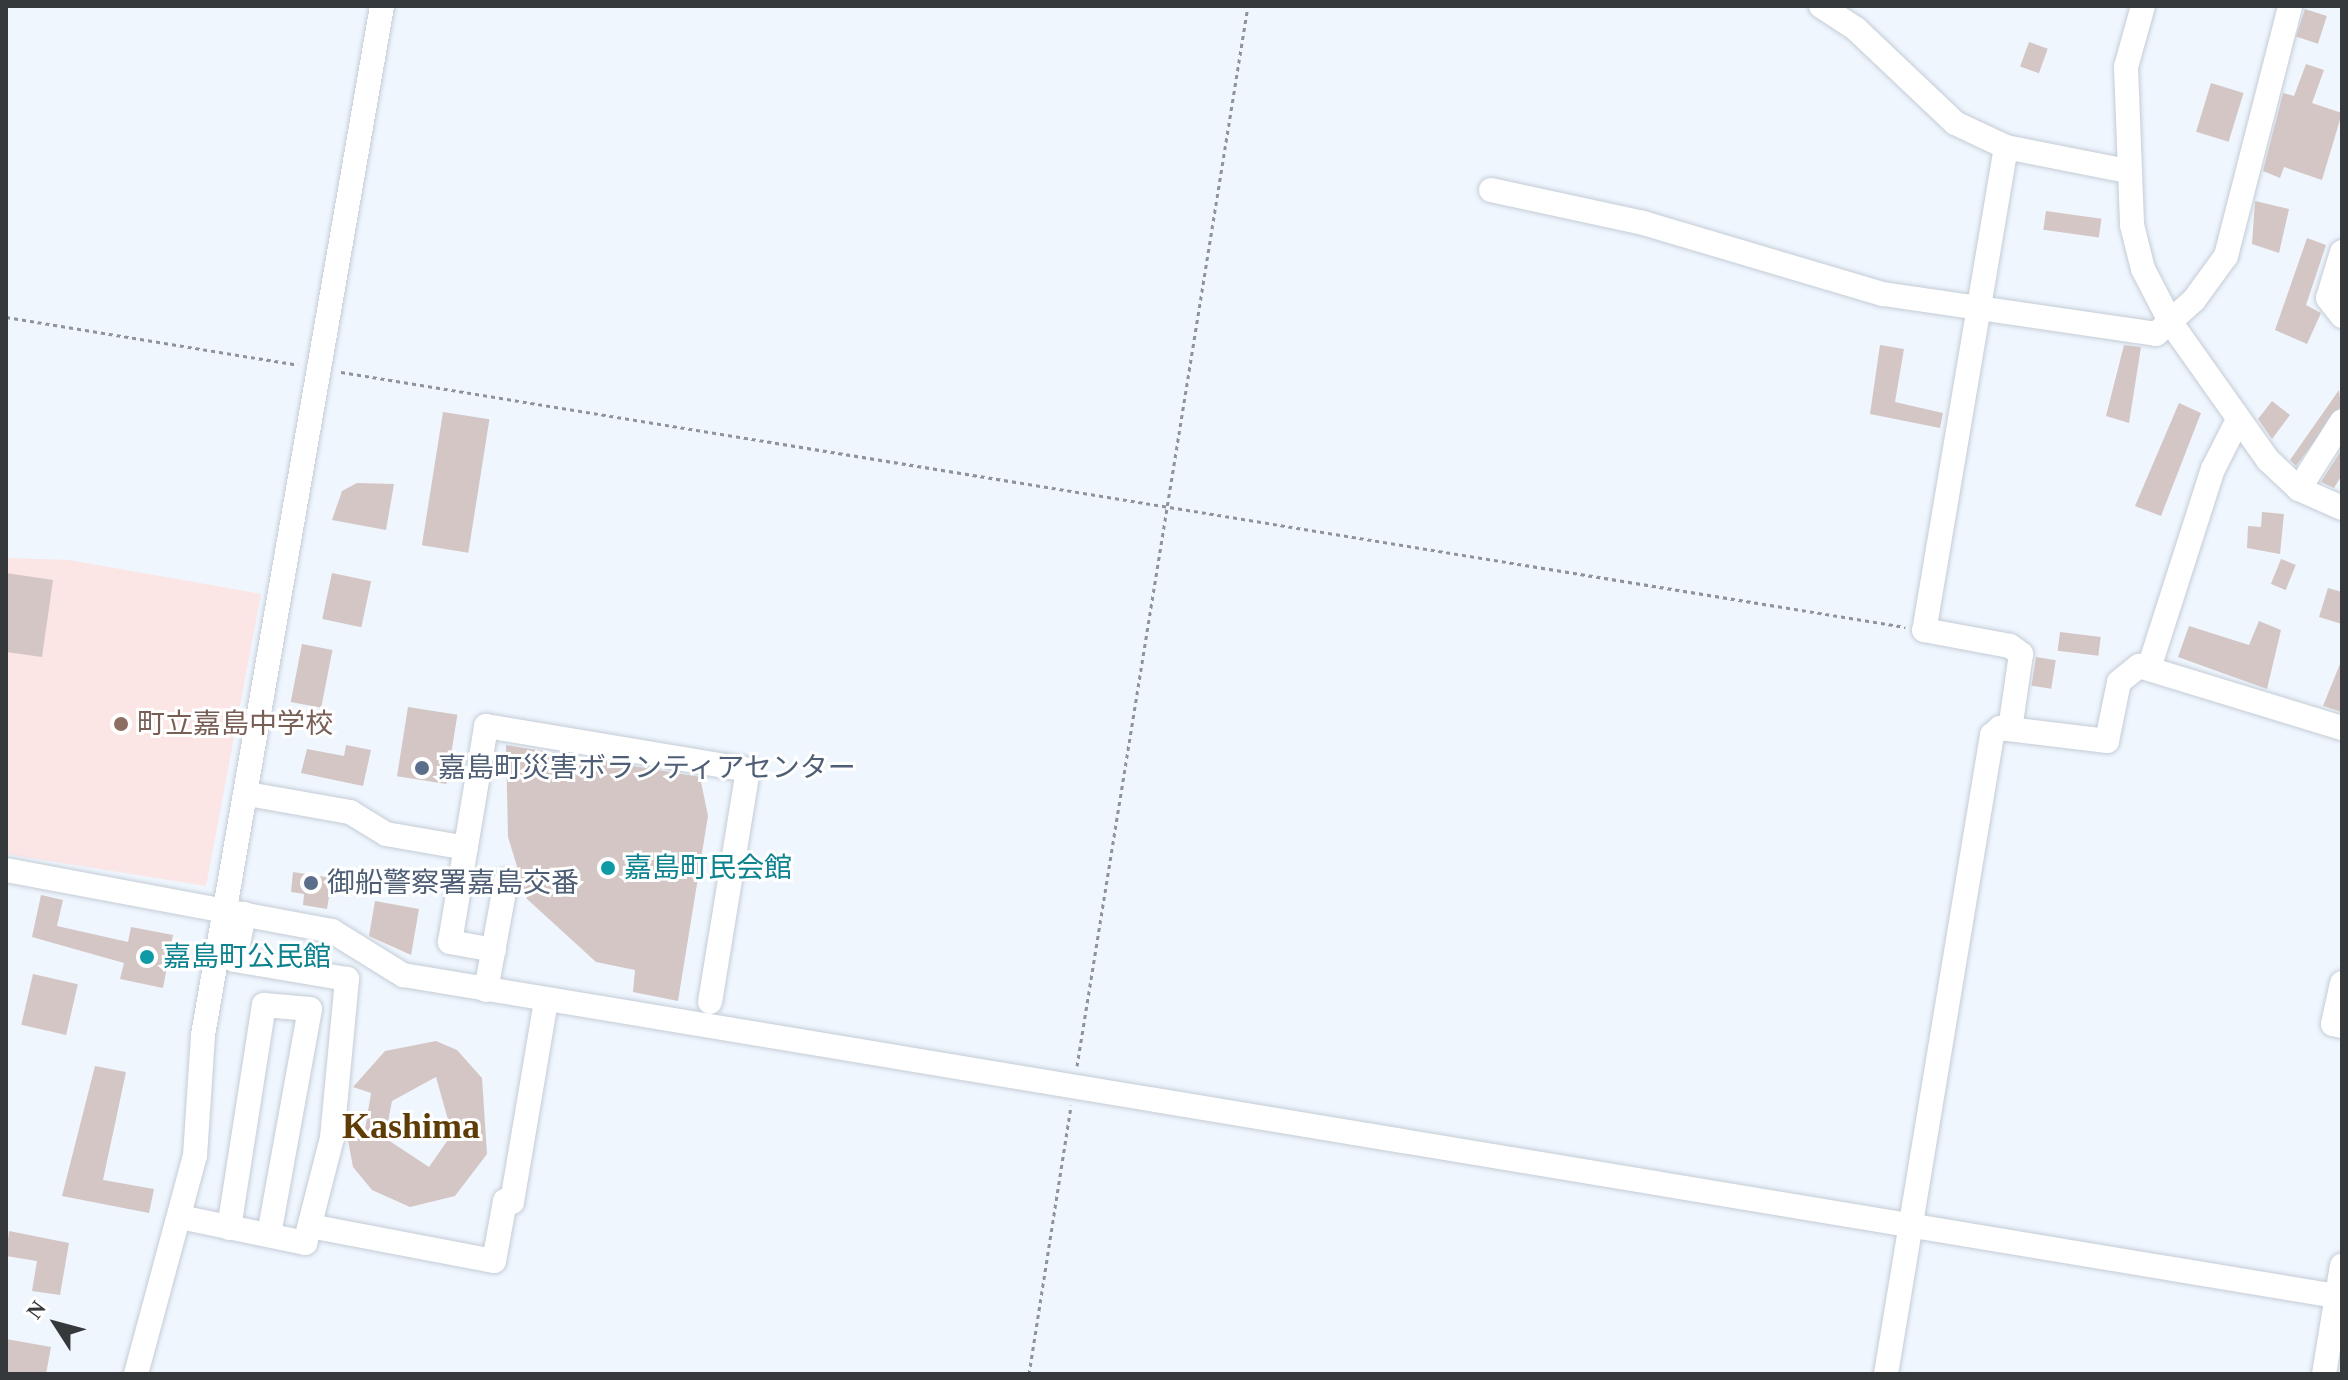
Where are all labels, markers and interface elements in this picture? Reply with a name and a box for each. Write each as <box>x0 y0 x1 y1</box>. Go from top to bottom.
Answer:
place label: 町立嘉島中学校 <box>137 707 333 741</box>
marker: 町立嘉島中学校 <box>112 715 130 733</box>
place label: 嘉島町災害ボランティアセンター <box>438 751 858 785</box>
marker: 嘉島町災害ボランティアセンター <box>413 759 431 777</box>
place label: 嘉島町民会館 <box>624 851 792 885</box>
marker: 嘉島町民会館 <box>599 859 617 877</box>
place label: 御船警察署嘉島交番 <box>327 866 579 900</box>
marker: 御船警察署嘉島交番 <box>302 874 320 892</box>
place label: 嘉島町公民館 <box>163 940 331 974</box>
marker: 嘉島町公民館 <box>138 948 156 966</box>
district label: Kashima <box>342 1105 480 1149</box>
north arrow <box>16 1284 96 1364</box>
text: N <box>21 1296 51 1323</box>

